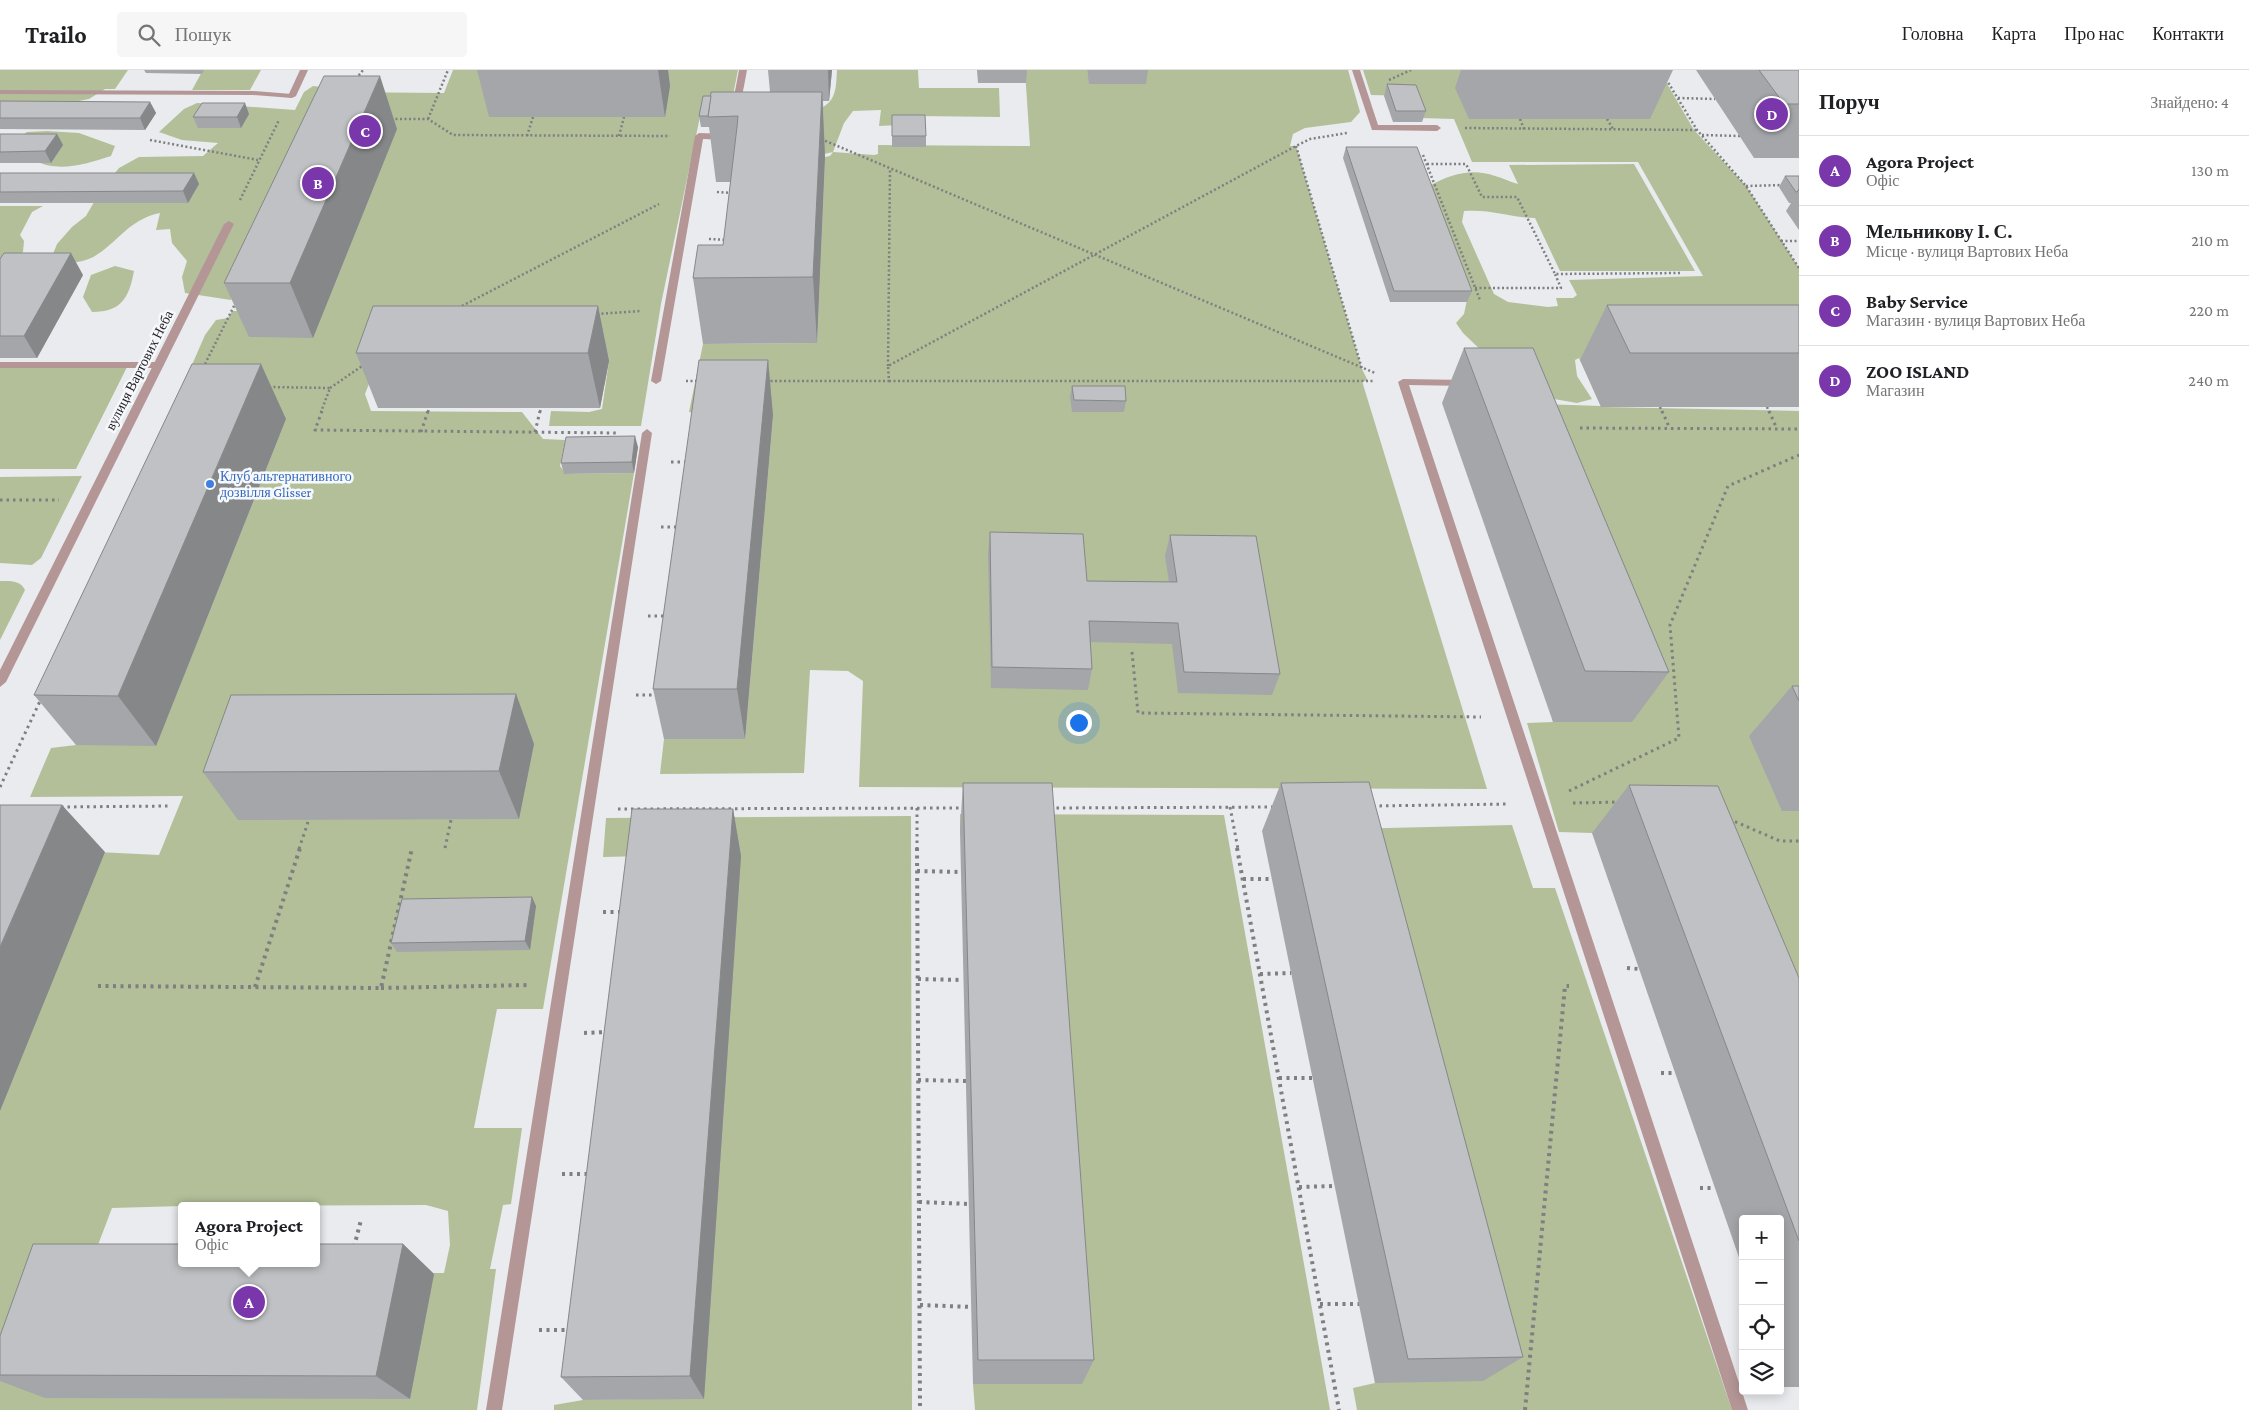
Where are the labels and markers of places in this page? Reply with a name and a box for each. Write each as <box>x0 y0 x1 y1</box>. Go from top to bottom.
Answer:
pin: D <box>1756 95 1788 133</box>
pin: C <box>349 112 381 150</box>
pin: B <box>302 164 334 202</box>
place label: Клуб альтернативного дозвілля Glisser <box>220 468 352 500</box>
marker: Клуб альтернативного дозвілля Glisser <box>204 478 216 490</box>
pin: A <box>233 1283 265 1321</box>

